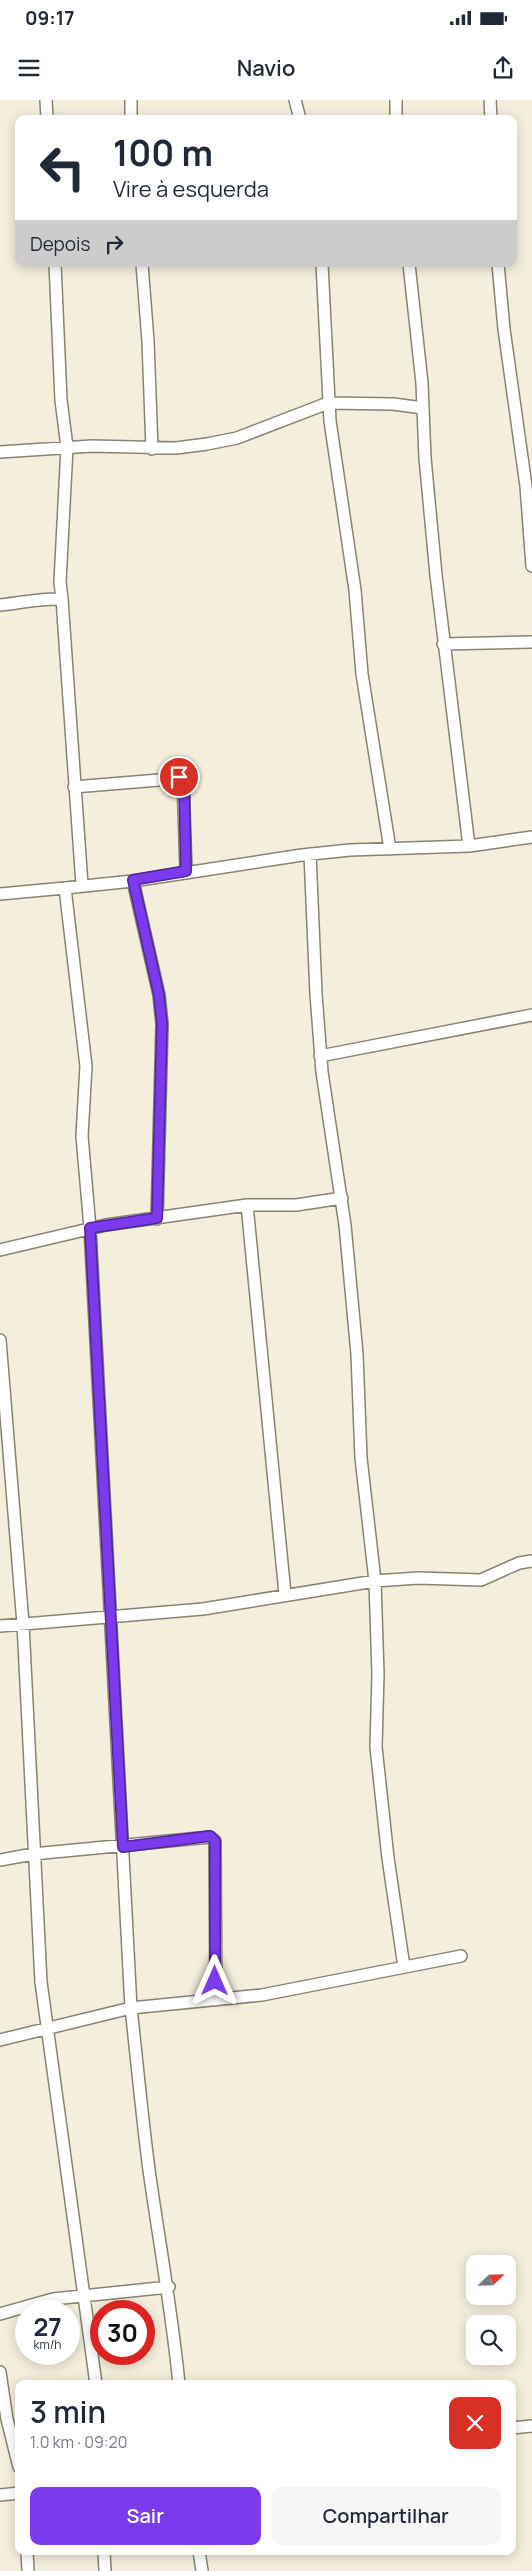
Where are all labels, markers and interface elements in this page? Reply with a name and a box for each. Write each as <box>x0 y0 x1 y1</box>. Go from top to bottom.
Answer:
text: 09:17 <box>25 5 74 31</box>
text: Navio <box>237 53 295 83</box>
icon: menu <box>15 54 43 82</box>
icon: share <box>489 54 517 82</box>
text: 100 m <box>113 129 213 177</box>
icon: left <box>30 135 95 200</box>
text: Vire à esquerda <box>113 174 269 204</box>
icon: right <box>100 230 128 258</box>
text: Depois <box>30 231 90 257</box>
pin <box>158 756 200 798</box>
icon: arrive <box>165 763 193 791</box>
position arrow <box>188 1954 240 2006</box>
north arrow <box>466 2255 516 2305</box>
map controls <box>466 2255 516 2365</box>
speed limit sign: 30 <box>90 2300 155 2365</box>
text: 27 <box>33 2309 62 2344</box>
button: search <box>466 2315 516 2365</box>
text: km/h <box>34 2336 61 2353</box>
text: 3 min <box>30 2391 106 2432</box>
button: close <box>449 2397 501 2449</box>
text: 1.0 km · 09:20 <box>30 2431 128 2453</box>
button: Sair <box>30 2487 261 2545</box>
button: Compartilhar <box>271 2487 501 2545</box>

